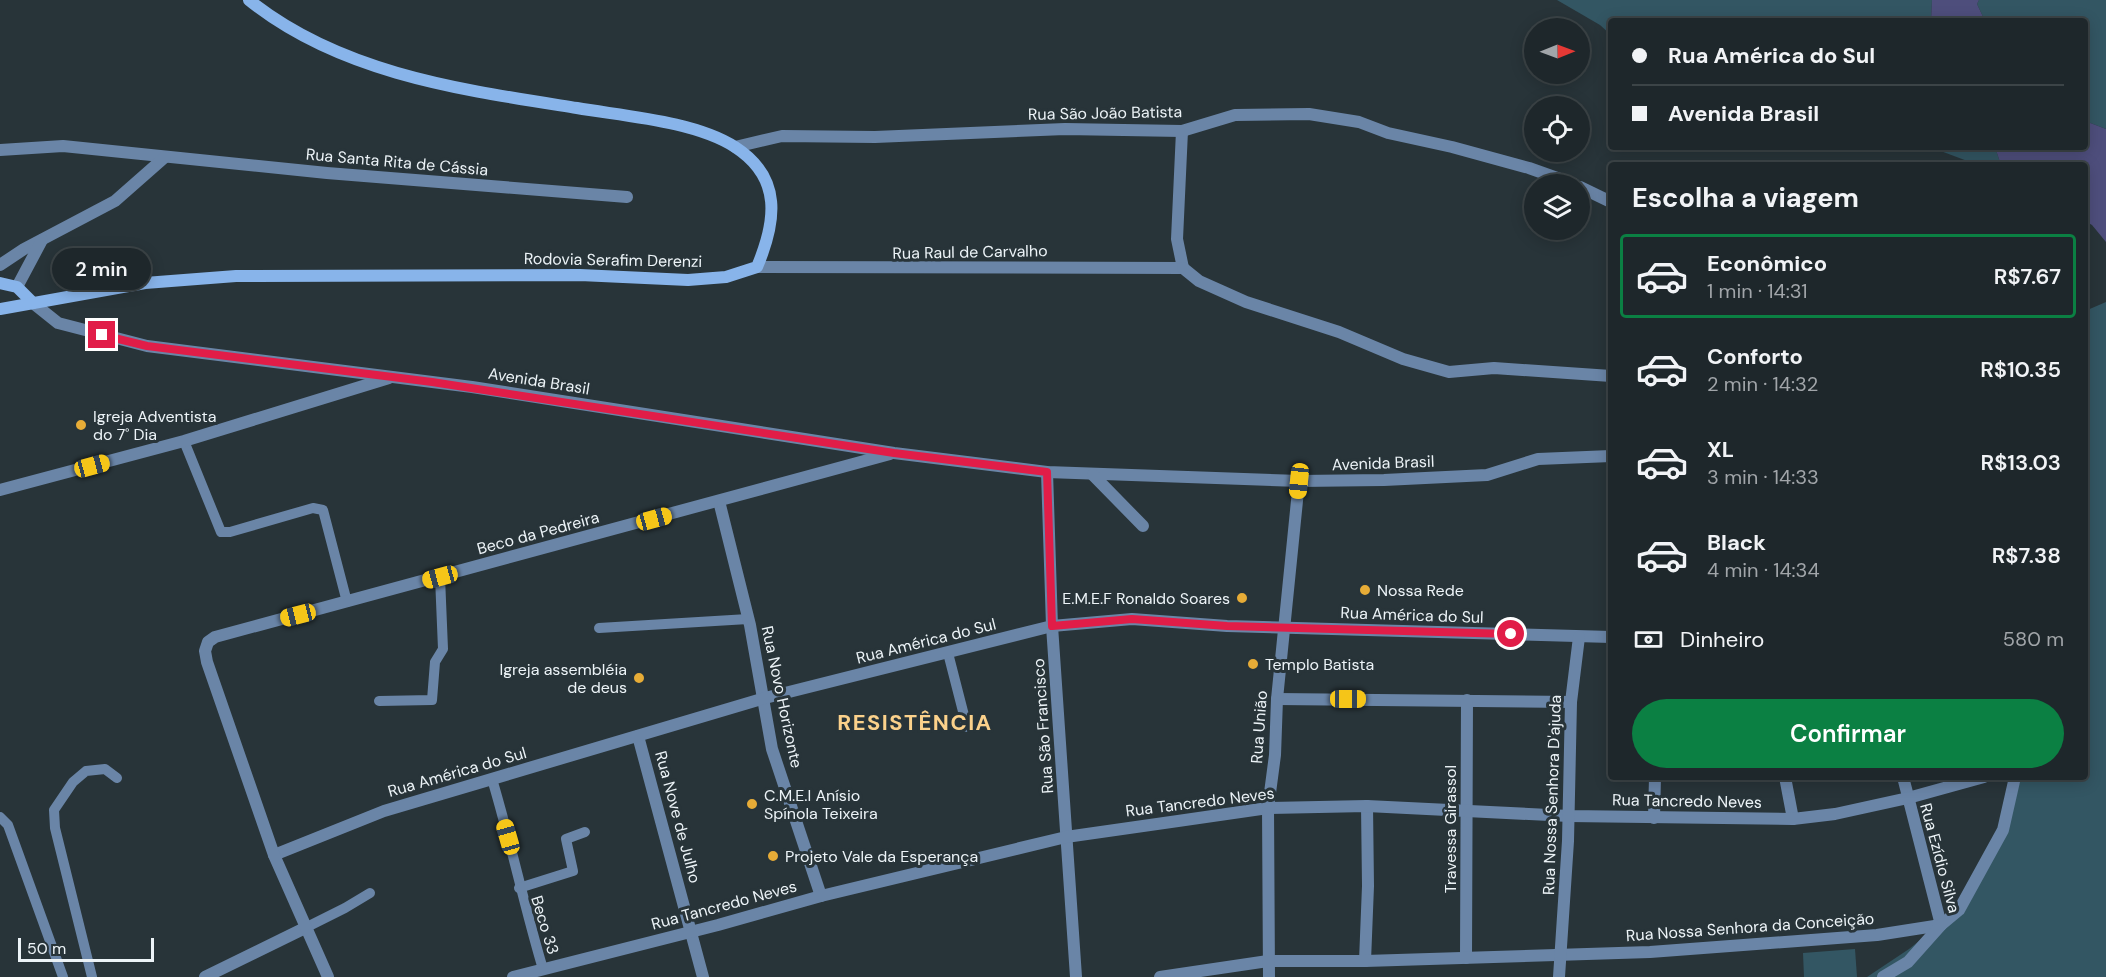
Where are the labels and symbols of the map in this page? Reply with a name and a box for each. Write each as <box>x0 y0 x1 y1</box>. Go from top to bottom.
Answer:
north arrow <box>1524 18 1590 84</box>
street label: Rua São João Batista <box>1028 101 1182 125</box>
street label: Rua Santa Rita de Cássia <box>305 144 489 180</box>
street label: Rua Raul de Carvalho <box>892 240 1048 264</box>
callout: 2 min <box>52 248 152 290</box>
street label: Rodovia Serafim Derenzi <box>524 248 702 272</box>
route end <box>88 321 115 348</box>
street label: Avenida Brasil <box>487 363 591 399</box>
place label: Igreja Adventista do 7˚ Dia <box>93 406 217 445</box>
marker: Igreja Adventista do 7˚ Dia <box>74 418 88 432</box>
street label: Avenida Brasil <box>1331 451 1435 475</box>
car <box>72 453 112 479</box>
car <box>1288 462 1310 500</box>
car <box>634 506 674 532</box>
street label: Beco da Pedreira <box>475 507 601 559</box>
car <box>420 564 460 590</box>
place label: Nossa Rede <box>1377 580 1464 601</box>
marker: Nossa Rede <box>1358 583 1372 597</box>
place label: E.M.E.F Ronaldo Soares <box>1062 588 1230 609</box>
marker: E.M.E.F Ronaldo Soares <box>1235 591 1249 605</box>
car <box>278 602 318 628</box>
street label: Rua América do Sul <box>1340 602 1484 628</box>
street label: Rua América do Sul <box>854 613 998 669</box>
route start <box>1497 620 1524 647</box>
street label: Rua Novo Horizonte <box>757 624 807 770</box>
place label: Templo Batista <box>1265 654 1374 675</box>
marker: Templo Batista <box>1246 657 1260 671</box>
street label: Rua São Francisco <box>1028 658 1058 794</box>
place label: Igreja assembléia de deus <box>499 659 627 698</box>
marker: Igreja assembléia de deus <box>632 671 646 685</box>
street label: Rua União <box>1246 690 1272 764</box>
car <box>1330 690 1366 708</box>
street label: Rua Nossa Senhora D'ajuda <box>1538 695 1566 895</box>
district label: RESISTÊNCIA <box>837 708 993 737</box>
street label: Rua América do Sul <box>385 742 529 802</box>
street label: Rua Nove de Julho <box>650 749 706 885</box>
street label: Travessa Girassol <box>1440 765 1461 893</box>
street label: Rua Tancredo Neves <box>1124 782 1276 822</box>
place label: C.M.E.I Anísio Spínola Teixeira <box>764 785 878 824</box>
street label: Rua Tancredo Neves <box>1612 789 1762 813</box>
marker: C.M.E.I Anísio Spínola Teixeira <box>745 797 759 811</box>
street label: Rua Ezídio Silva <box>1915 801 1965 915</box>
car <box>494 817 522 857</box>
place label: Projeto Vale da Esperança <box>785 846 978 867</box>
marker: Projeto Vale da Esperança <box>766 849 780 863</box>
street label: Rua Tancredo Neves <box>649 875 799 935</box>
street label: Beco 33 <box>526 893 564 957</box>
street label: Rua Nossa Senhora da Conceição <box>1625 908 1875 946</box>
scale bar <box>18 935 154 962</box>

